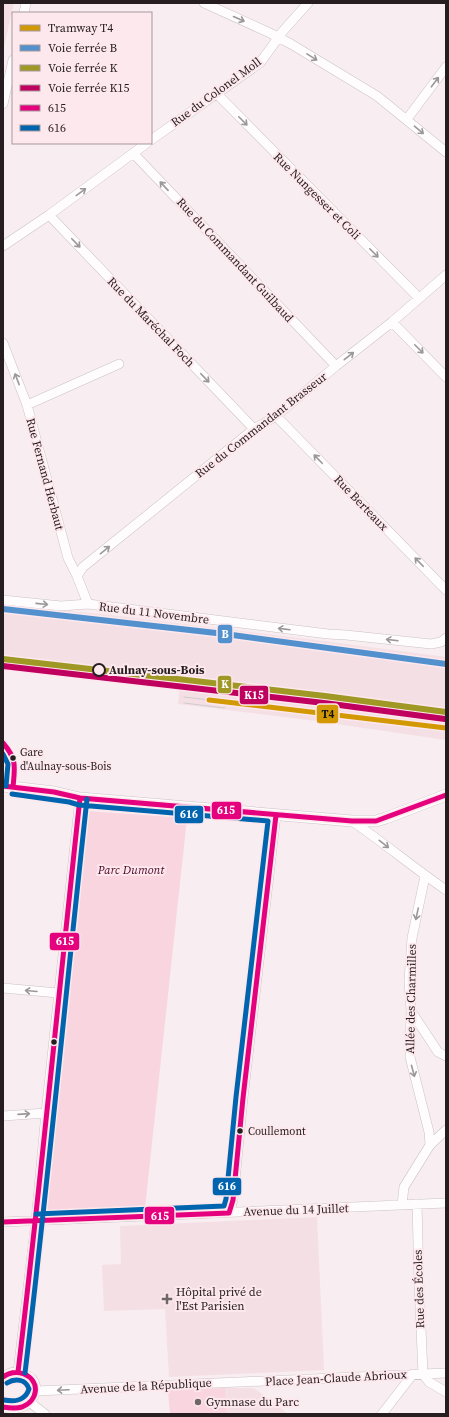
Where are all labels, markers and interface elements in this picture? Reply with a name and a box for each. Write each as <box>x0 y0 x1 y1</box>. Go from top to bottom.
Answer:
legend <box>12 12 152 144</box>
one-way arrow <box>233 16 245 23</box>
text: Tramway T4 <box>48 20 113 36</box>
text: Voie ferrée B <box>48 40 118 56</box>
one-way arrow <box>306 53 318 61</box>
street label: Rue du Colonel Moll <box>168 54 265 130</box>
text: Voie ferrée K <box>48 60 118 76</box>
one-way arrow <box>431 77 439 88</box>
text: Voie ferrée K15 <box>48 80 130 96</box>
text: 615 <box>48 100 66 116</box>
one-way arrow <box>238 116 248 126</box>
text: 616 <box>48 120 66 136</box>
one-way arrow <box>414 125 425 134</box>
street label: Rue Nungesser et Coli <box>270 149 364 243</box>
one-way arrow <box>160 181 169 191</box>
one-way arrow <box>75 188 86 196</box>
street label: Rue du Commandant Guilbaud <box>173 194 297 326</box>
one-way arrow <box>71 238 80 248</box>
one-way arrow <box>369 248 379 258</box>
street label: Rue du Maréchal Foch <box>104 274 198 370</box>
one-way arrow <box>414 344 424 354</box>
one-way arrow <box>344 352 355 360</box>
street label: Rue du Commandant Brasseur <box>192 369 330 481</box>
one-way arrow <box>200 372 209 383</box>
one-way arrow <box>12 373 20 385</box>
street label: Rue Fernand Herbaut <box>22 416 68 532</box>
one-way arrow <box>314 454 323 464</box>
street label: Rue Berteaux <box>330 472 392 535</box>
one-way arrow <box>100 545 111 554</box>
one-way arrow <box>414 557 424 567</box>
street label: Rue du 11 Novembre <box>98 598 210 628</box>
one-way arrow <box>35 600 48 607</box>
line badge: B <box>217 624 233 644</box>
one-way arrow <box>278 625 291 633</box>
text: B <box>221 627 229 642</box>
one-way arrow <box>386 636 399 644</box>
place label: Aulnay-sous-Bois <box>109 662 205 678</box>
marker: Aulnay-sous-Bois <box>92 663 106 677</box>
line badge: K <box>217 675 232 694</box>
text: K <box>221 677 229 692</box>
line badge: K15 <box>239 685 269 705</box>
text: K15 <box>244 688 264 703</box>
line badge: T4 <box>316 704 339 724</box>
text: T4 <box>322 707 335 722</box>
place label: Gare d'Aulnay-sous-Bois <box>20 745 112 774</box>
marker: Gare d'Aulnay-sous-Bois <box>8 753 18 763</box>
line badge: 615 <box>211 801 242 820</box>
text: 615 <box>217 803 235 818</box>
line badge: 616 <box>174 805 204 824</box>
text: 616 <box>180 807 198 822</box>
one-way arrow <box>378 839 389 848</box>
park label: Parc Dumont <box>97 862 165 878</box>
one-way arrow <box>413 907 421 920</box>
line badge: 615 <box>49 932 80 951</box>
text: 615 <box>56 934 74 949</box>
street label: Allée des Charmilles <box>402 944 420 1054</box>
one-way arrow <box>25 987 38 994</box>
unlabelled marker <box>49 1037 59 1047</box>
one-way arrow <box>410 1064 417 1077</box>
one-way arrow <box>17 1111 30 1118</box>
place label: Coullemont <box>248 1124 306 1139</box>
marker: Coullemont <box>235 1126 245 1136</box>
line badge: 616 <box>212 1177 242 1196</box>
text: 616 <box>218 1179 236 1194</box>
street label: Avenue du 14 Juillet <box>243 1200 349 1220</box>
line badge: 615 <box>144 1206 175 1225</box>
text: 615 <box>151 1209 169 1224</box>
street label: Rue des Écoles <box>410 1249 428 1329</box>
place label: Hôpital privé de l'Est Parisien <box>176 1284 262 1314</box>
marker: Hôpital privé de l'Est Parisien <box>161 1293 173 1305</box>
street label: Place Jean-Claude Abrioux <box>265 1366 408 1390</box>
street label: Avenue de la République <box>80 1375 212 1397</box>
one-way arrow <box>57 1386 70 1394</box>
place label: Gymnase du Parc <box>206 1394 299 1410</box>
marker: Gymnase du Parc <box>193 1397 203 1407</box>

